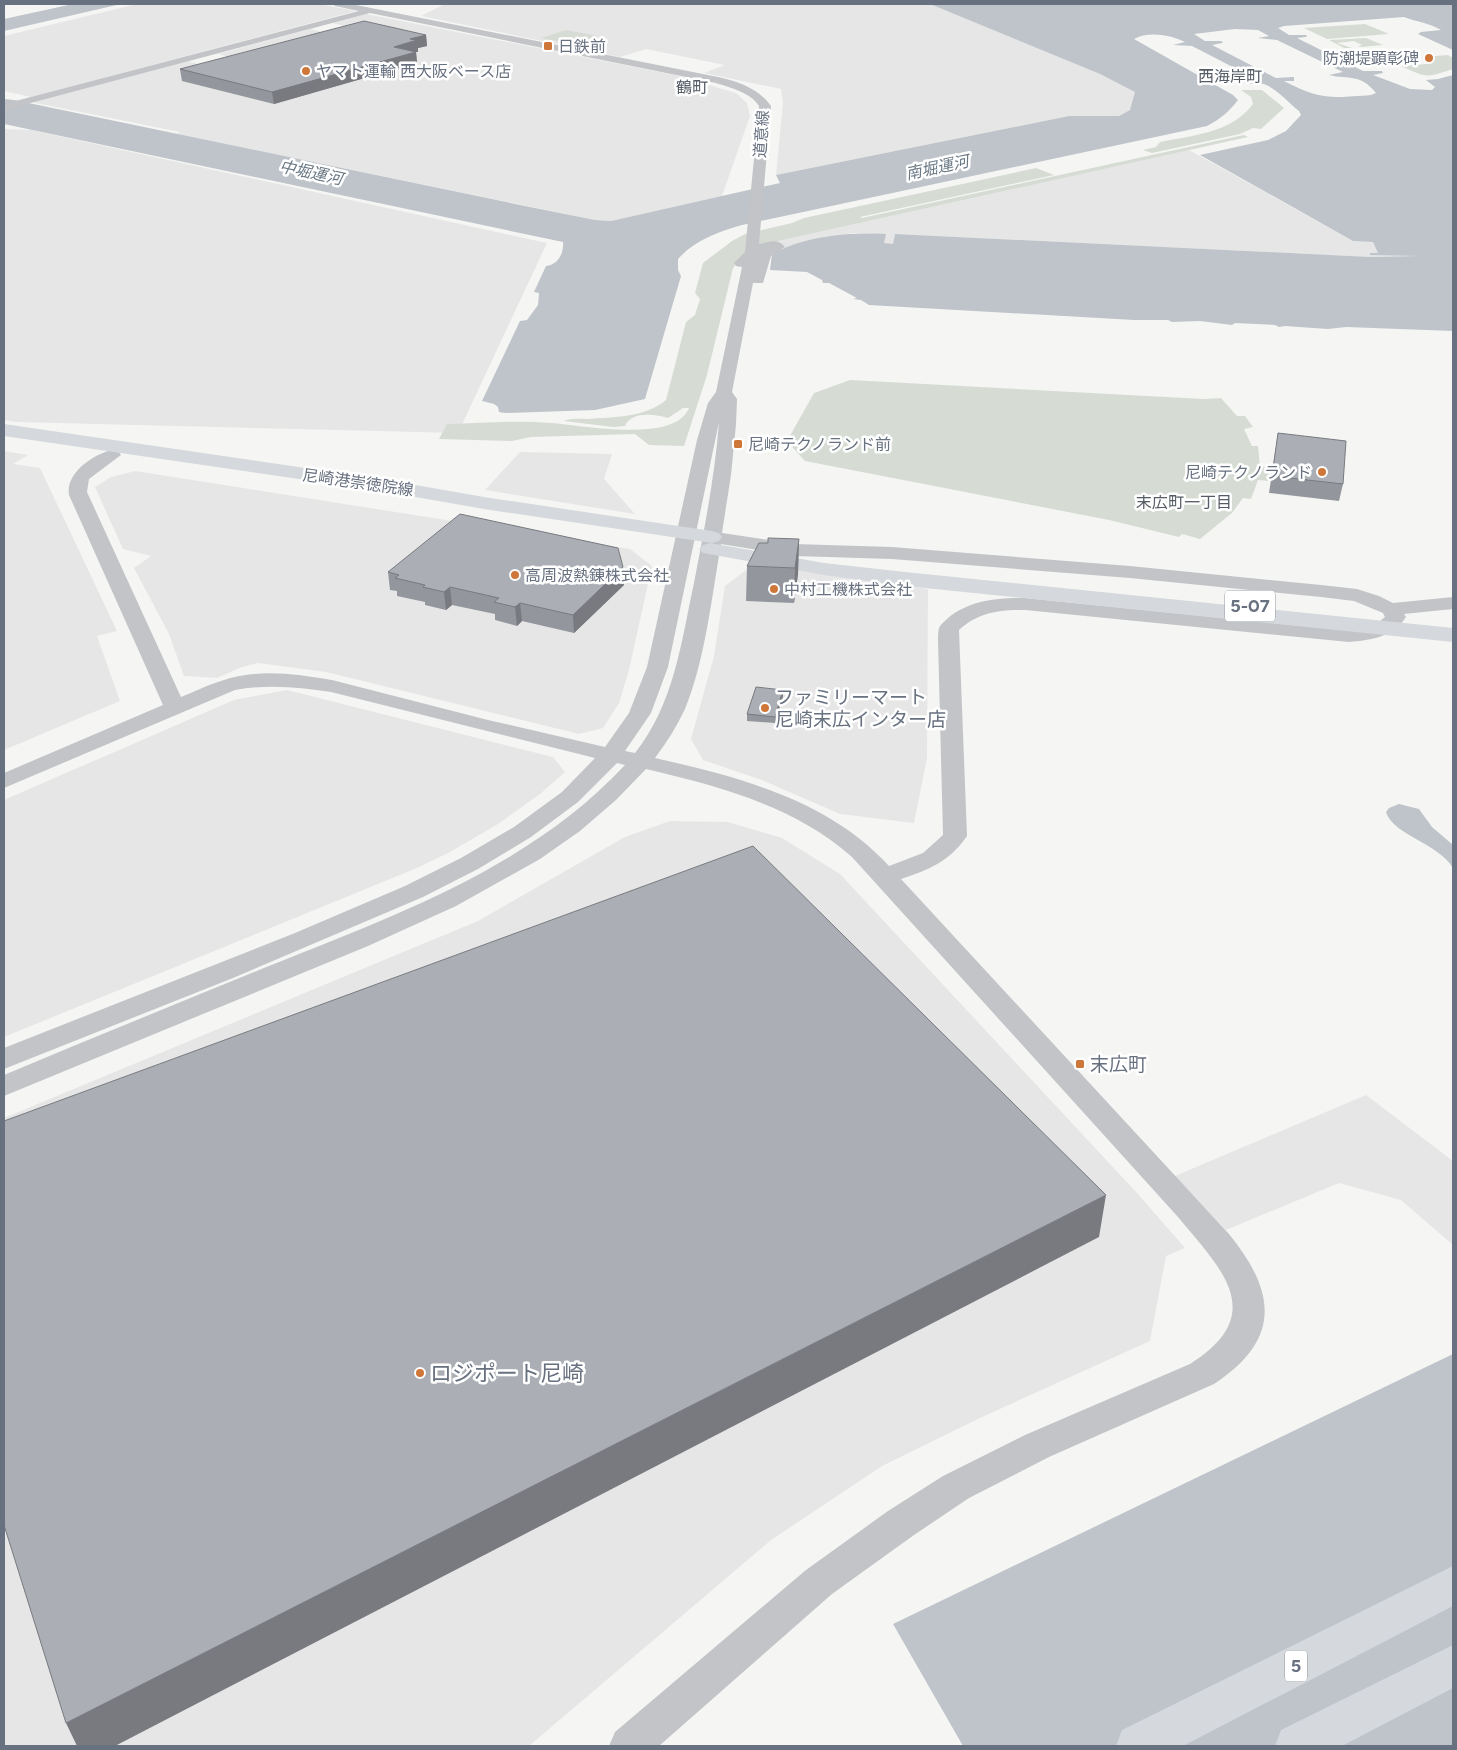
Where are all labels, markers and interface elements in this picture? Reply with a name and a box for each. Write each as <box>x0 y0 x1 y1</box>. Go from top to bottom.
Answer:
place label: 日鉄前 <box>558 37 606 56</box>
marker: 日鉄前 <box>542 40 554 52</box>
place label: 防潮堤顕彰碑 <box>1323 49 1419 68</box>
marker: 防潮堤顕彰碑 <box>1423 52 1435 64</box>
place label: ヤマト運輸 西大阪ベース店 <box>316 62 511 81</box>
marker: ヤマト運輸 西大阪ベース店 <box>300 65 312 77</box>
district label: 西海岸町 <box>1198 67 1262 86</box>
district label: 鶴町 <box>676 78 708 97</box>
street label: 道意線 <box>750 109 773 159</box>
water label: 南堀運河 <box>904 151 973 183</box>
water label: 中堀運河 <box>278 157 347 189</box>
place label: 尼崎テクノランド前 <box>748 435 891 454</box>
marker: 尼崎テクノランド前 <box>732 438 744 450</box>
place label: 尼崎テクノランド <box>1185 463 1312 482</box>
street label: 尼崎港崇徳院線 <box>301 465 415 500</box>
marker: 尼崎テクノランド <box>1316 466 1328 478</box>
district label: 末広町一丁目 <box>1136 493 1232 512</box>
place label: 高周波熱錬株式会社 <box>525 566 669 585</box>
marker: 高周波熱錬株式会社 <box>509 569 521 581</box>
place label: 中村工機株式会社 <box>784 580 912 599</box>
marker: 中村工機株式会社 <box>768 583 780 595</box>
road number: 5-07 <box>1225 590 1275 622</box>
place label: ファミリーマート 尼崎末広インター店 <box>775 686 946 731</box>
marker: ファミリーマート 尼崎末広インター店 <box>759 702 771 714</box>
place label: 末広町 <box>1090 1053 1147 1076</box>
marker: 末広町 <box>1074 1058 1086 1070</box>
place label: ロジポート尼崎 <box>430 1360 584 1387</box>
marker: ロジポート尼崎 <box>414 1367 426 1379</box>
road number: 5 <box>1285 1650 1307 1682</box>

